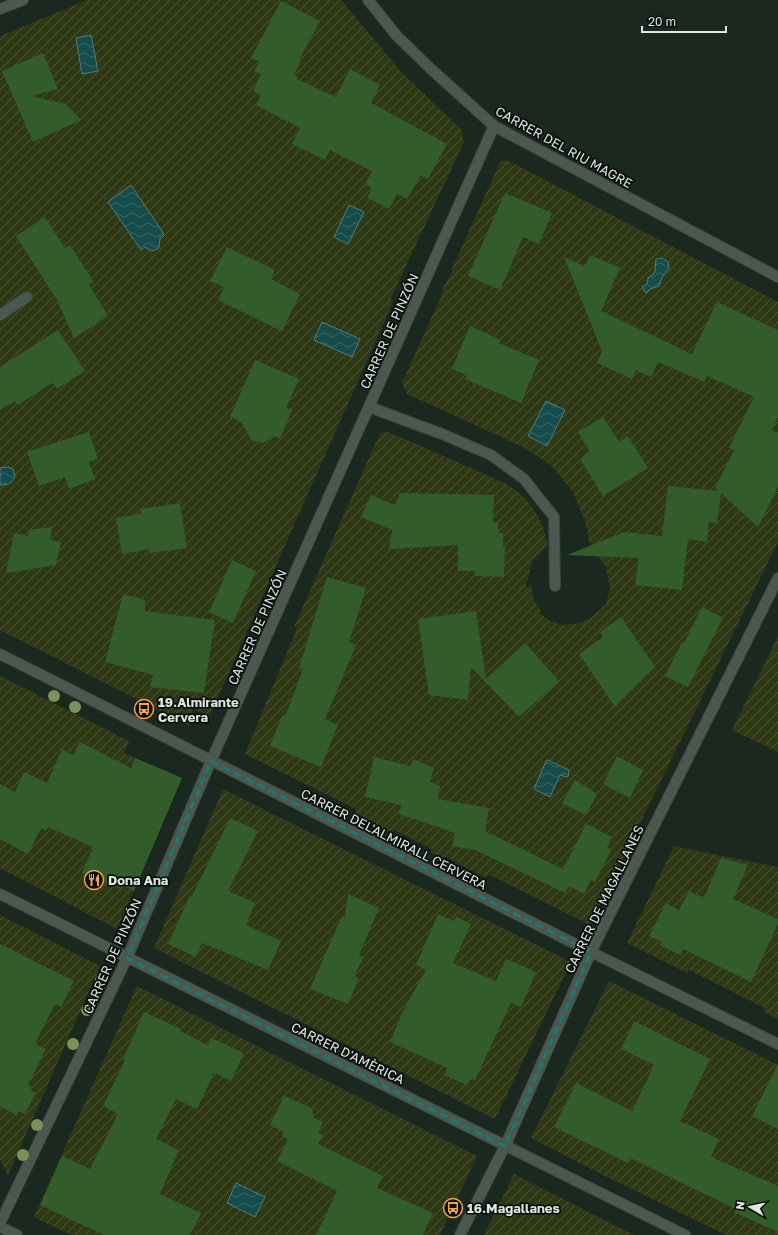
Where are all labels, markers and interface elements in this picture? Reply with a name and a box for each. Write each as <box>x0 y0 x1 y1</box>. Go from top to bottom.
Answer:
scale bar <box>642 8 726 34</box>
text: 20 m <box>648 14 676 29</box>
street label: CARRER DEL RIU MAGRE <box>493 103 635 191</box>
street label: CARRER DE PINZÓN <box>356 271 422 391</box>
street label: CARRER DE PINZÓN <box>224 567 290 687</box>
place label: 19.Almirante Cervera <box>158 694 239 725</box>
bus stop icon: 19.Almirante Cervera <box>133 698 155 720</box>
street label: CARRER DEL'ALMIRALL CERVERA <box>298 785 490 893</box>
street label: CARRER DE MAGALLANES <box>561 822 647 976</box>
restaurant icon: Dona Ana <box>83 869 105 891</box>
place label: Dona Ana <box>108 872 169 888</box>
street label: CARRER DE PINZÓN <box>79 896 145 1016</box>
street label: CARRER D'AMÈRICA <box>289 1019 407 1087</box>
north arrow <box>730 1187 770 1227</box>
bus stop icon: 16.Magallanes <box>442 1197 464 1219</box>
place label: 16.Magallanes <box>467 1200 560 1216</box>
text: N <box>733 1200 747 1211</box>

